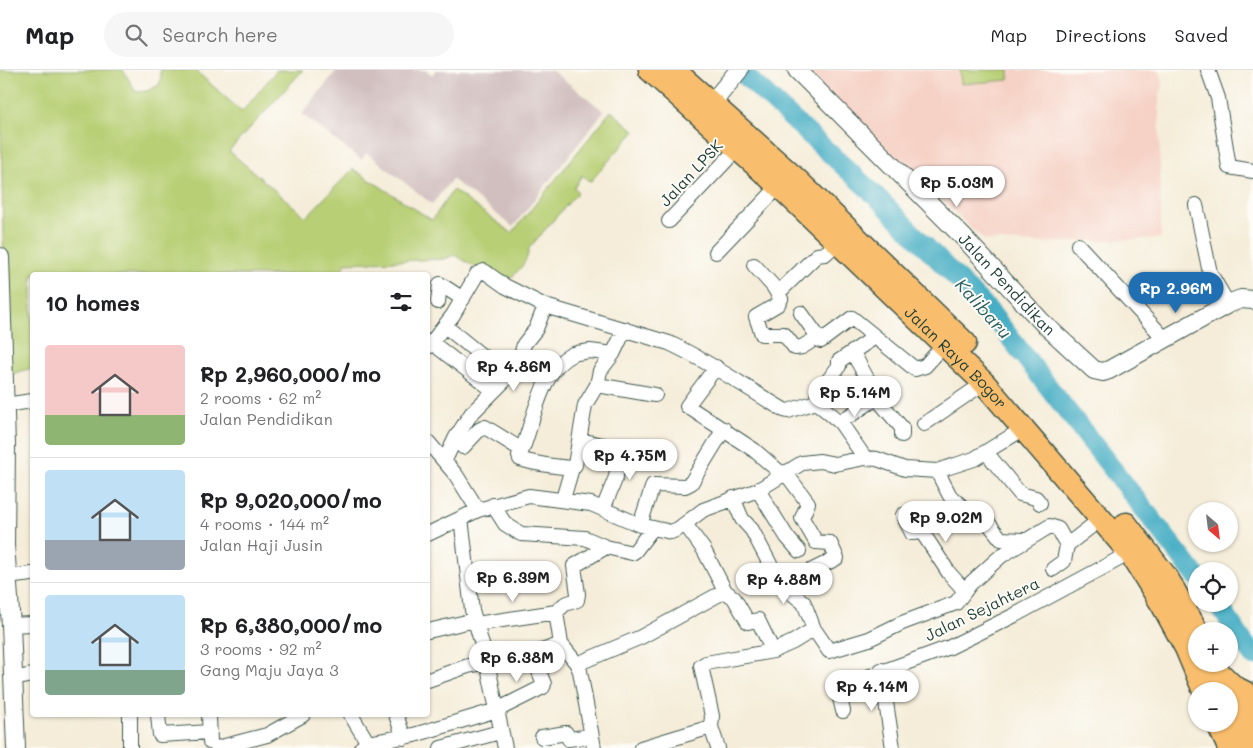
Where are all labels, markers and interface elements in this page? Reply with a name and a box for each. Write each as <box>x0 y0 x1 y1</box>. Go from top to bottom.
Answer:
search box <box>104 12 454 57</box>
text: Map <box>25 19 74 50</box>
icon: search <box>122 21 150 49</box>
text: Search here <box>162 22 278 47</box>
text: Map <box>990 23 1027 47</box>
text: Directions <box>1055 23 1147 47</box>
text: Saved <box>1175 23 1228 47</box>
street label: Jalan LPSK <box>654 135 727 210</box>
pin: Rp 5.03M <box>905 166 1009 208</box>
text: Rp 5.03M <box>920 171 994 192</box>
street label: Jalan Pendidikan <box>954 228 1060 339</box>
pin: Rp 2.96M <box>1124 272 1228 314</box>
water label: Kalibaru <box>950 273 1017 344</box>
text: Rp 2.96M <box>1139 277 1213 298</box>
icon: filters <box>387 288 415 316</box>
text: 10 homes <box>45 289 140 316</box>
street label: Jalan Raya Bogor <box>901 302 1012 413</box>
pin: Rp 4.86M <box>462 350 566 392</box>
text: Rp 4.86M <box>477 355 551 376</box>
text: Rp 2,960,000/mo <box>200 360 381 387</box>
icon: home <box>85 365 145 425</box>
pin: Rp 5.14M <box>803 376 907 418</box>
text: Rp 5.14M <box>819 381 891 402</box>
text: 2 rooms · 62 m² <box>200 387 321 408</box>
text: Jalan Pendidikan <box>200 408 333 429</box>
pin: Rp 4.75M <box>578 438 682 481</box>
text: Rp 4.75M <box>593 444 667 465</box>
text: Rp 9,020,000/mo <box>200 486 382 513</box>
icon: home <box>85 490 145 550</box>
pin: Rp 9.02M <box>894 500 998 543</box>
north arrow <box>1188 502 1238 552</box>
map controls <box>1188 502 1238 732</box>
text: Rp 9.02M <box>909 506 983 527</box>
text: 4 rooms · 144 m² <box>200 513 329 534</box>
text: Jalan Haji Jusin <box>200 534 323 555</box>
pin: Rp 6.39M <box>461 560 565 603</box>
pin: Rp 4.88M <box>732 562 836 605</box>
button: locate <box>1188 562 1238 612</box>
text: Rp 6.39M <box>476 566 550 587</box>
text: Rp 4.88M <box>747 568 821 589</box>
street label: Jalan Sejahtera <box>921 572 1043 645</box>
text: Rp 6,380,000/mo <box>200 611 382 638</box>
icon: home <box>85 615 145 675</box>
button: + <box>1188 622 1238 672</box>
text: 3 rooms · 92 m² <box>200 638 322 659</box>
pin: Rp 6.38M <box>465 640 569 683</box>
text: Rp 6.38M <box>480 646 554 667</box>
text: Gang Maju Jaya 3 <box>200 659 339 680</box>
pin: Rp 4.14M <box>820 670 924 712</box>
text: Rp 4.14M <box>836 675 908 696</box>
button: − <box>1188 682 1238 732</box>

